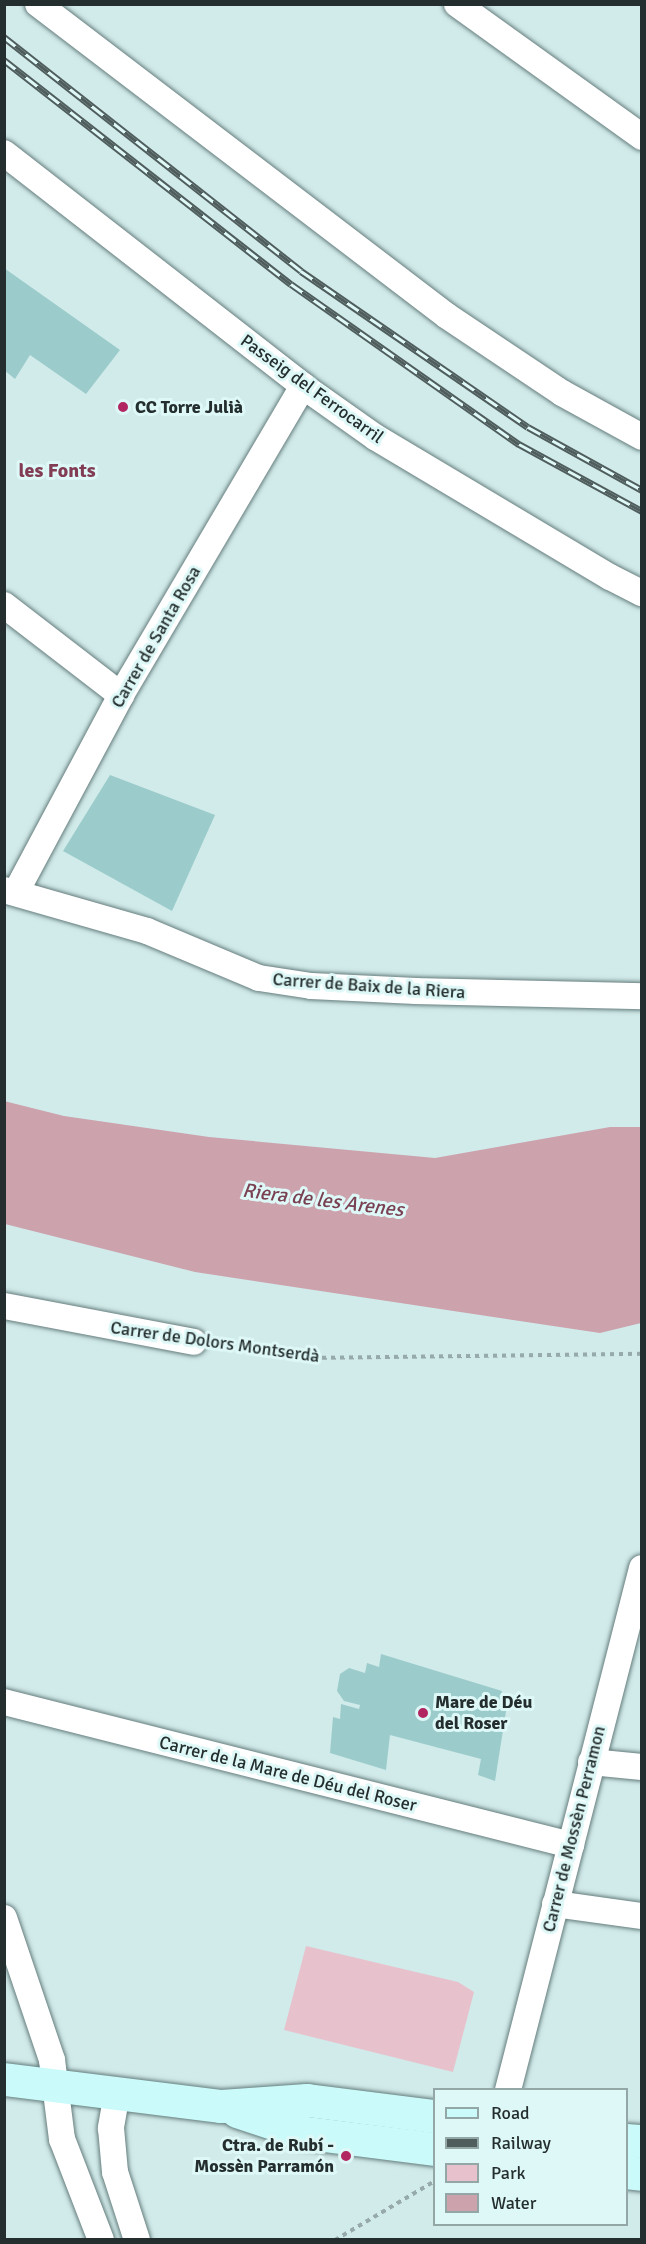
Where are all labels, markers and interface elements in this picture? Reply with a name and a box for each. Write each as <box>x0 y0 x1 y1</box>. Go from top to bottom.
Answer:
street label: Passeig del Ferrocarril <box>236 330 388 448</box>
place label: CC Torre Julià <box>135 396 243 418</box>
marker: CC Torre Julià <box>116 400 130 414</box>
district label: les Fonts <box>19 458 95 482</box>
street label: Carrer de Santa Rosa <box>107 562 205 712</box>
street label: Carrer de Baix de la Riera <box>272 968 466 1004</box>
water label: Riera de les Arenes <box>241 1178 405 1222</box>
street label: Carrer de Dolors Montserdà <box>109 1317 321 1367</box>
place label: Mare de Déu del Roser <box>435 1692 532 1734</box>
marker: Mare de Déu del Roser <box>416 1706 430 1720</box>
street label: Carrer de Mossèn Perramon <box>538 1724 610 1934</box>
street label: Carrer de la Mare de Déu del Roser <box>157 1732 419 1816</box>
legend <box>433 2088 628 2226</box>
text: Road <box>491 2102 530 2124</box>
text: Railway <box>491 2132 551 2154</box>
place label: Ctra. de Rubí - Mossèn Parramón <box>194 2135 334 2178</box>
marker: Ctra. de Rubí - Mossèn Parramón <box>339 2149 353 2163</box>
text: Park <box>491 2162 526 2184</box>
text: Water <box>491 2192 536 2214</box>

